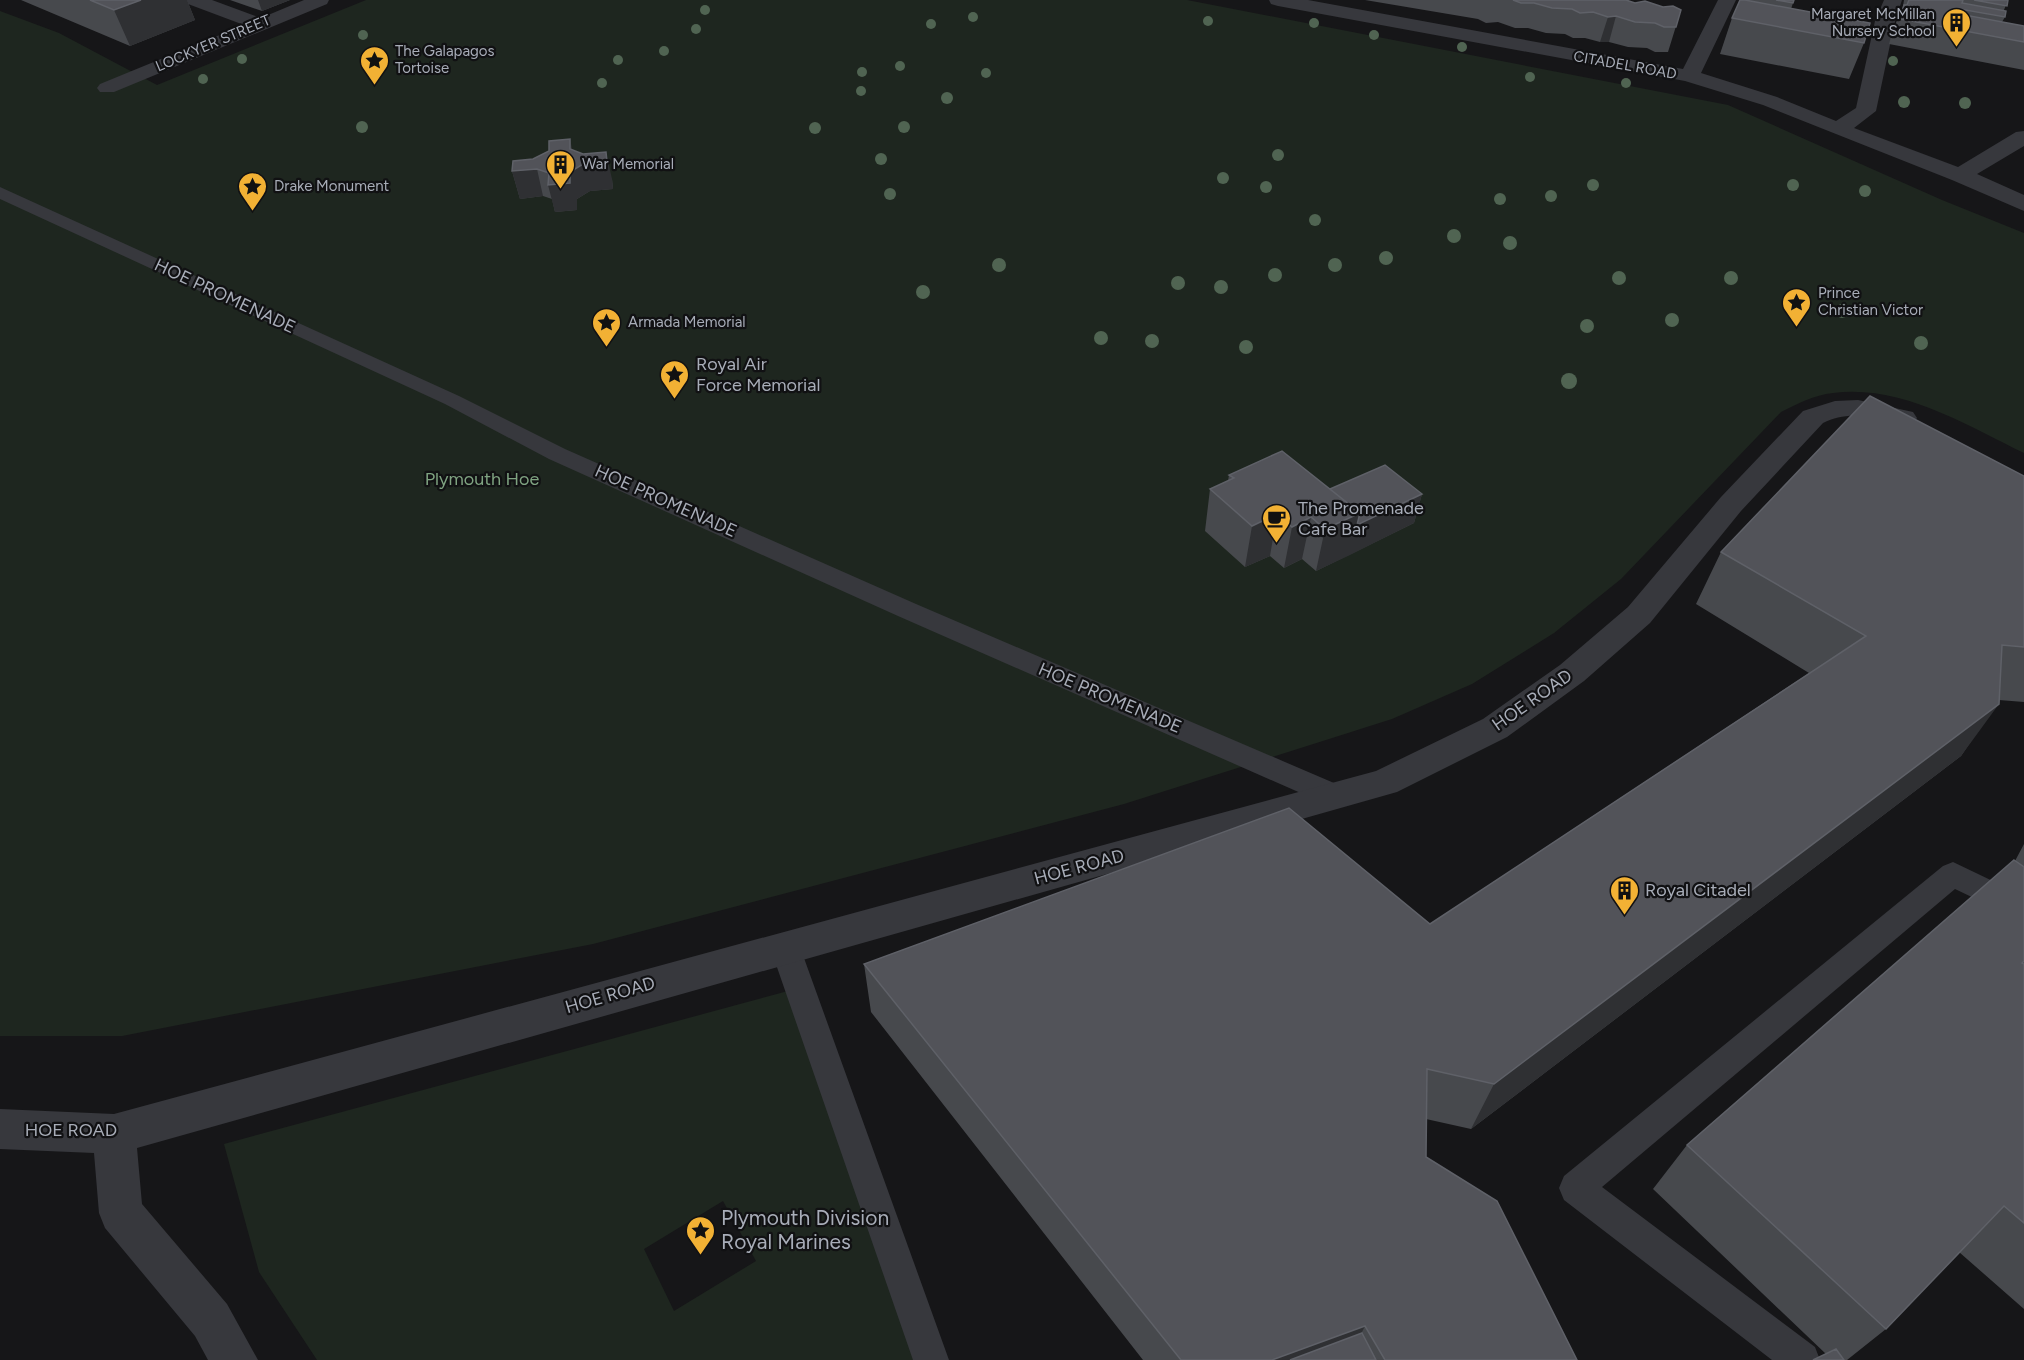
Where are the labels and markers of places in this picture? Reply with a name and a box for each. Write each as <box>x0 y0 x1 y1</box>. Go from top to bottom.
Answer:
place label: Margaret McMillan Nursery School <box>1811 5 1935 40</box>
building icon: Margaret McMillan Nursery School <box>1940 7 1972 49</box>
place label: The Galapagos Tortoise <box>395 42 495 77</box>
place icon: The Galapagos Tortoise <box>358 44 390 86</box>
building icon: War Memorial <box>545 148 577 190</box>
place label: War Memorial <box>582 155 674 173</box>
place icon: Drake Monument <box>237 170 269 212</box>
place label: Drake Monument <box>274 177 390 195</box>
place label: Prince Christian Victor <box>1818 284 1923 319</box>
place icon: Prince Christian Victor <box>1781 286 1813 328</box>
place icon: Armada Memorial <box>591 306 623 348</box>
place label: Armada Memorial <box>628 313 746 331</box>
place label: Royal Air Force Memorial <box>696 353 820 396</box>
place icon: Royal Air Force Memorial <box>659 358 691 400</box>
place label: The Promenade Cafe Bar <box>1298 497 1424 540</box>
cafe icon: The Promenade Cafe Bar <box>1261 502 1293 544</box>
building icon: Royal Citadel <box>1608 874 1640 916</box>
place label: Royal Citadel <box>1645 879 1751 901</box>
place label: Plymouth Division Royal Marines <box>721 1205 889 1254</box>
place icon: Plymouth Division Royal Marines <box>684 1214 716 1256</box>

